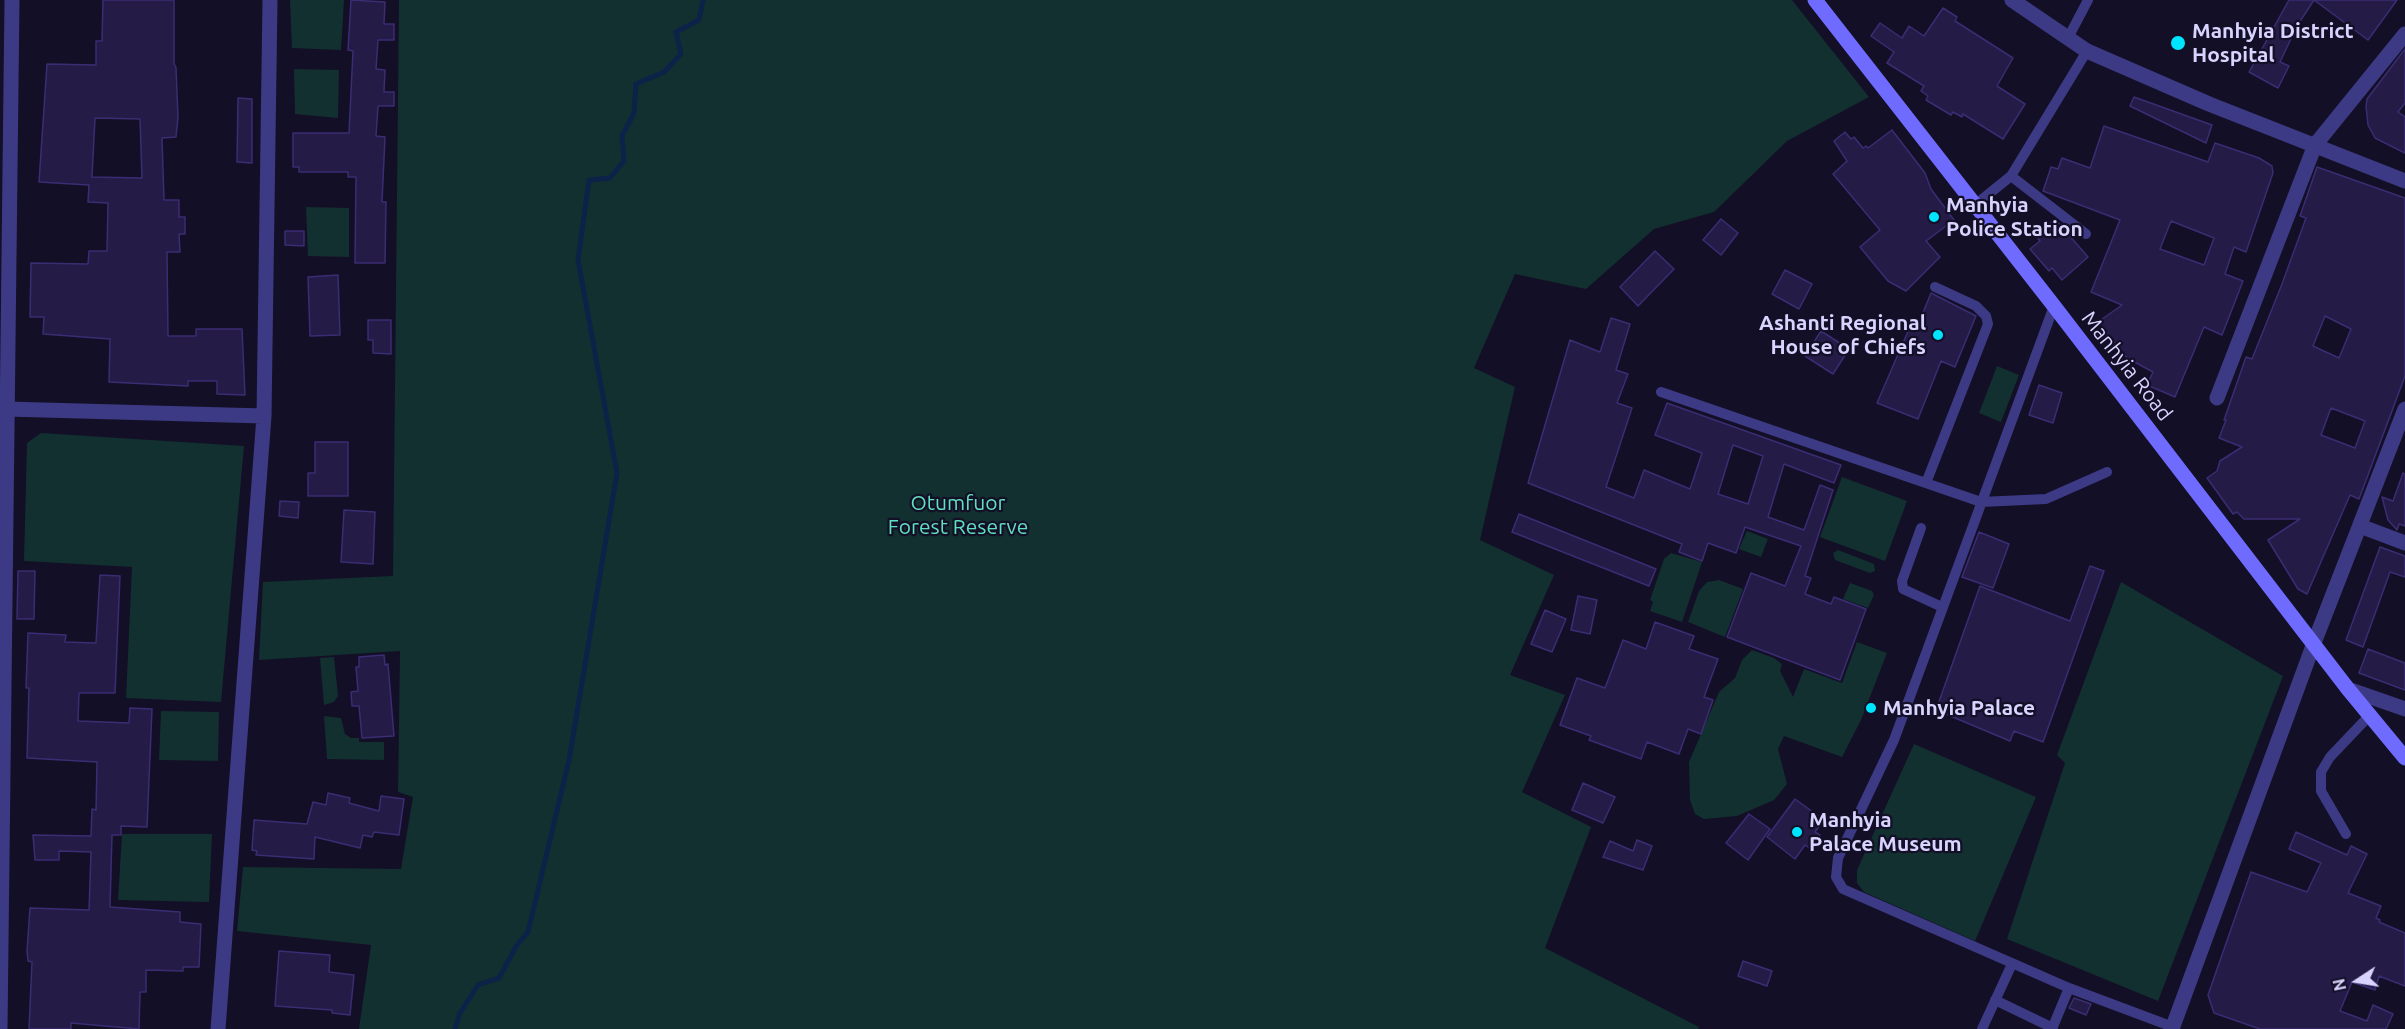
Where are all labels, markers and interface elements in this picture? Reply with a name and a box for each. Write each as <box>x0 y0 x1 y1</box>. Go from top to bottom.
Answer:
place label: Manhyia District Hospital <box>2192 18 2354 68</box>
marker: Manhyia District Hospital <box>2169 34 2187 52</box>
place label: Manhyia Police Station <box>1946 192 2083 242</box>
marker: Manhyia Police Station <box>1927 210 1941 224</box>
street label: Manhyia Road <box>2076 306 2178 426</box>
place label: Ashanti Regional House of Chiefs <box>1759 310 1926 360</box>
marker: Ashanti Regional House of Chiefs <box>1931 328 1945 342</box>
park label: Otumfuor Forest Reserve <box>888 490 1028 540</box>
place label: Manhyia Palace <box>1883 695 2035 721</box>
marker: Manhyia Palace <box>1864 701 1878 715</box>
place label: Manhyia Palace Museum <box>1809 807 1962 857</box>
marker: Manhyia Palace Museum <box>1790 825 1804 839</box>
north arrow <box>2327 951 2387 1011</box>
text: N <box>2329 977 2349 992</box>

